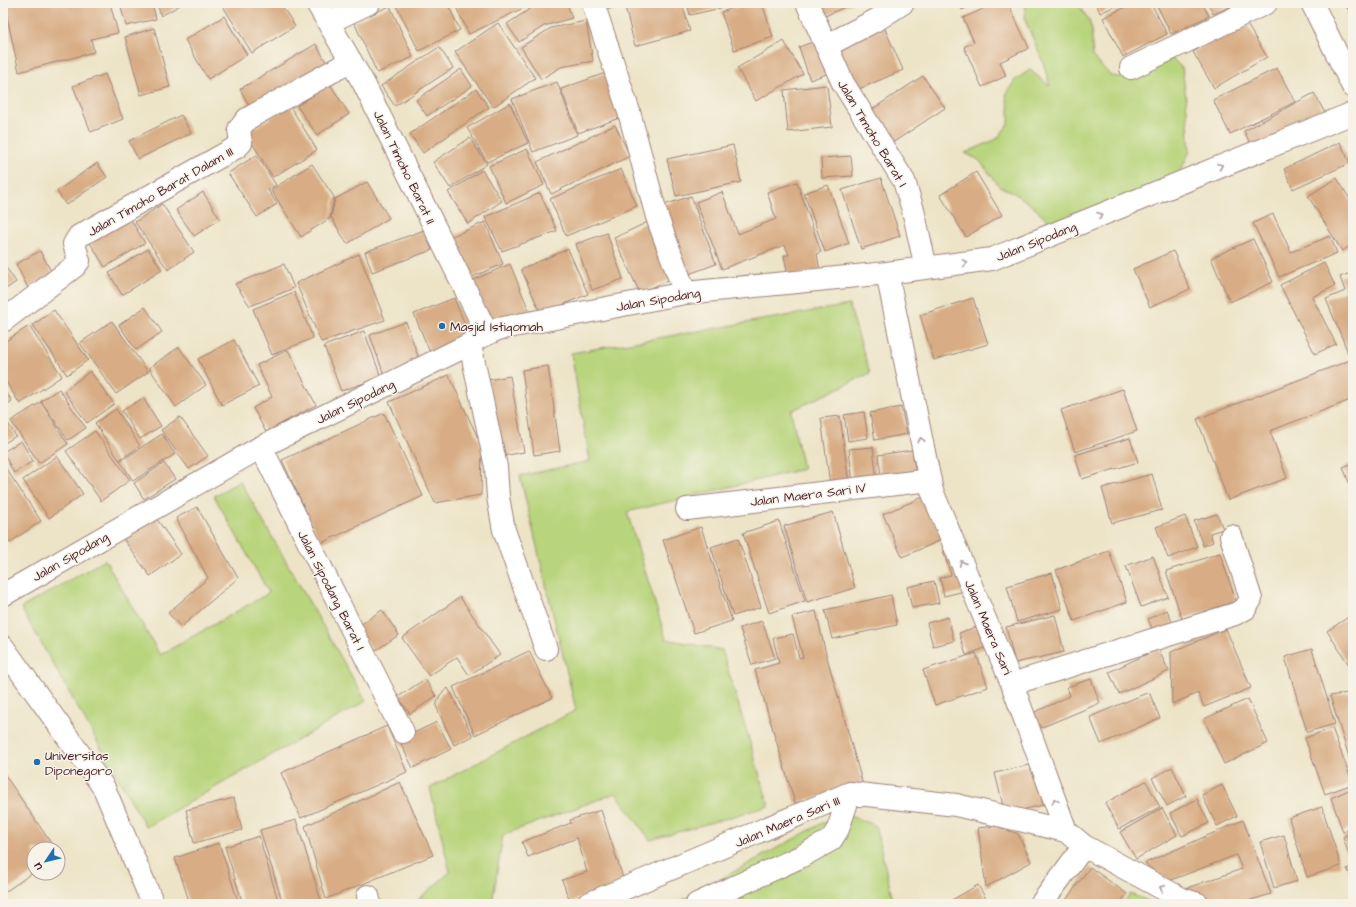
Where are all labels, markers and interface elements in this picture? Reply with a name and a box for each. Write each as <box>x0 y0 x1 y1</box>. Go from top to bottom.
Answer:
street label: Jalan Timoho Barat I <box>833 76 911 191</box>
street label: Jalan Timoho Barat II <box>369 108 439 227</box>
street label: Jalan Timoho Barat Dalam III <box>84 143 237 241</box>
one-way arrow <box>1217 163 1224 171</box>
one-way arrow <box>1096 212 1103 220</box>
street label: Jalan Sipodang <box>993 218 1080 267</box>
one-way arrow <box>962 259 968 268</box>
street label: Jalan Sipodang <box>615 284 702 317</box>
place label: Masjid Istiqomah <box>450 318 543 336</box>
marker: Masjid Istiqomah <box>437 321 447 331</box>
street label: Jalan Sipodang <box>313 375 398 430</box>
one-way arrow <box>918 437 926 443</box>
street label: Jalan Maera Sari IV <box>749 479 867 511</box>
street label: Jalan Sipodang Barat I <box>292 527 369 654</box>
street label: Jalan Sipodang <box>29 528 113 587</box>
one-way arrow <box>958 560 966 567</box>
street label: Jalan Maera Sari <box>960 577 1016 678</box>
place label: Universitas Diponegoro <box>45 747 113 781</box>
marker: Universitas Diponegoro <box>32 757 42 767</box>
street label: Jalan Maera Sari III <box>732 792 843 852</box>
one-way arrow <box>1052 798 1060 805</box>
north arrow <box>26 841 66 881</box>
text: U <box>30 860 47 874</box>
one-way arrow <box>1159 886 1166 893</box>

